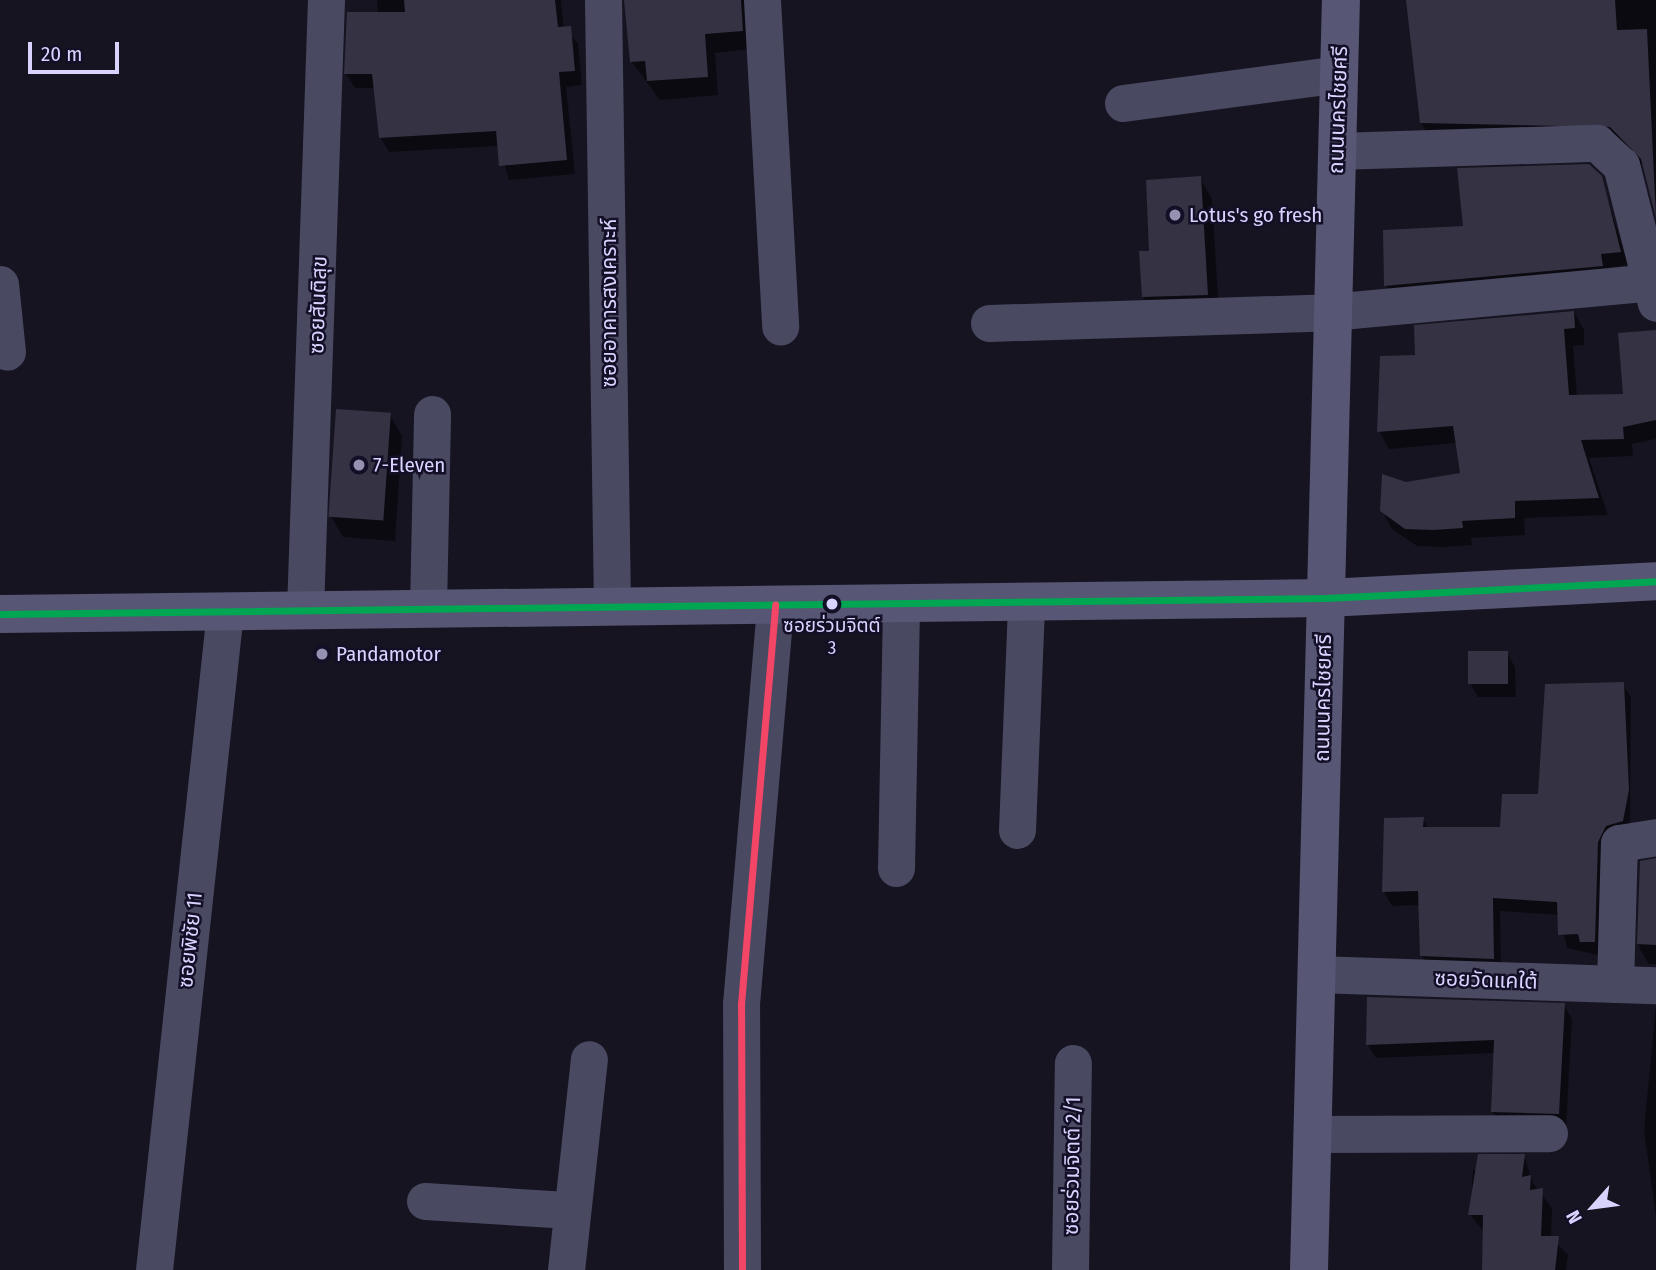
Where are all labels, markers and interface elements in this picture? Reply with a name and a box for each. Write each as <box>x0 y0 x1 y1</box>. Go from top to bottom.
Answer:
scale bar <box>32 28 122 72</box>
text: 20 m <box>41 41 82 67</box>
street label: ถนนนครไชยศรี <box>1323 46 1353 174</box>
place label: Lotus's go fresh <box>1189 202 1322 228</box>
marker: Lotus's go fresh <box>1167 207 1183 223</box>
street label: ซอยอาคารสงเคราะห์ <box>596 219 622 387</box>
street label: ซอยสันติสุข <box>304 256 332 354</box>
place label: 7-Eleven <box>373 452 445 478</box>
marker: 7-Eleven <box>351 457 367 473</box>
marker: ซอยร่วมจิตต์ 3 <box>825 597 839 611</box>
place label: ซอยร่วมจิตต์ 3 <box>783 615 881 659</box>
street label: ถนนนครไชยศรี <box>1309 634 1337 762</box>
place label: Pandamotor <box>336 641 441 667</box>
marker: Pandamotor <box>314 646 330 662</box>
street label: ซอยพิชัย 11 <box>172 891 208 989</box>
street label: ซอยวัดแคใต้ <box>1434 966 1538 994</box>
street label: ซอยร่วมจิตต์ 2/1 <box>1058 1097 1086 1235</box>
north arrow <box>1558 1172 1628 1242</box>
text: N <box>1561 1207 1587 1228</box>

